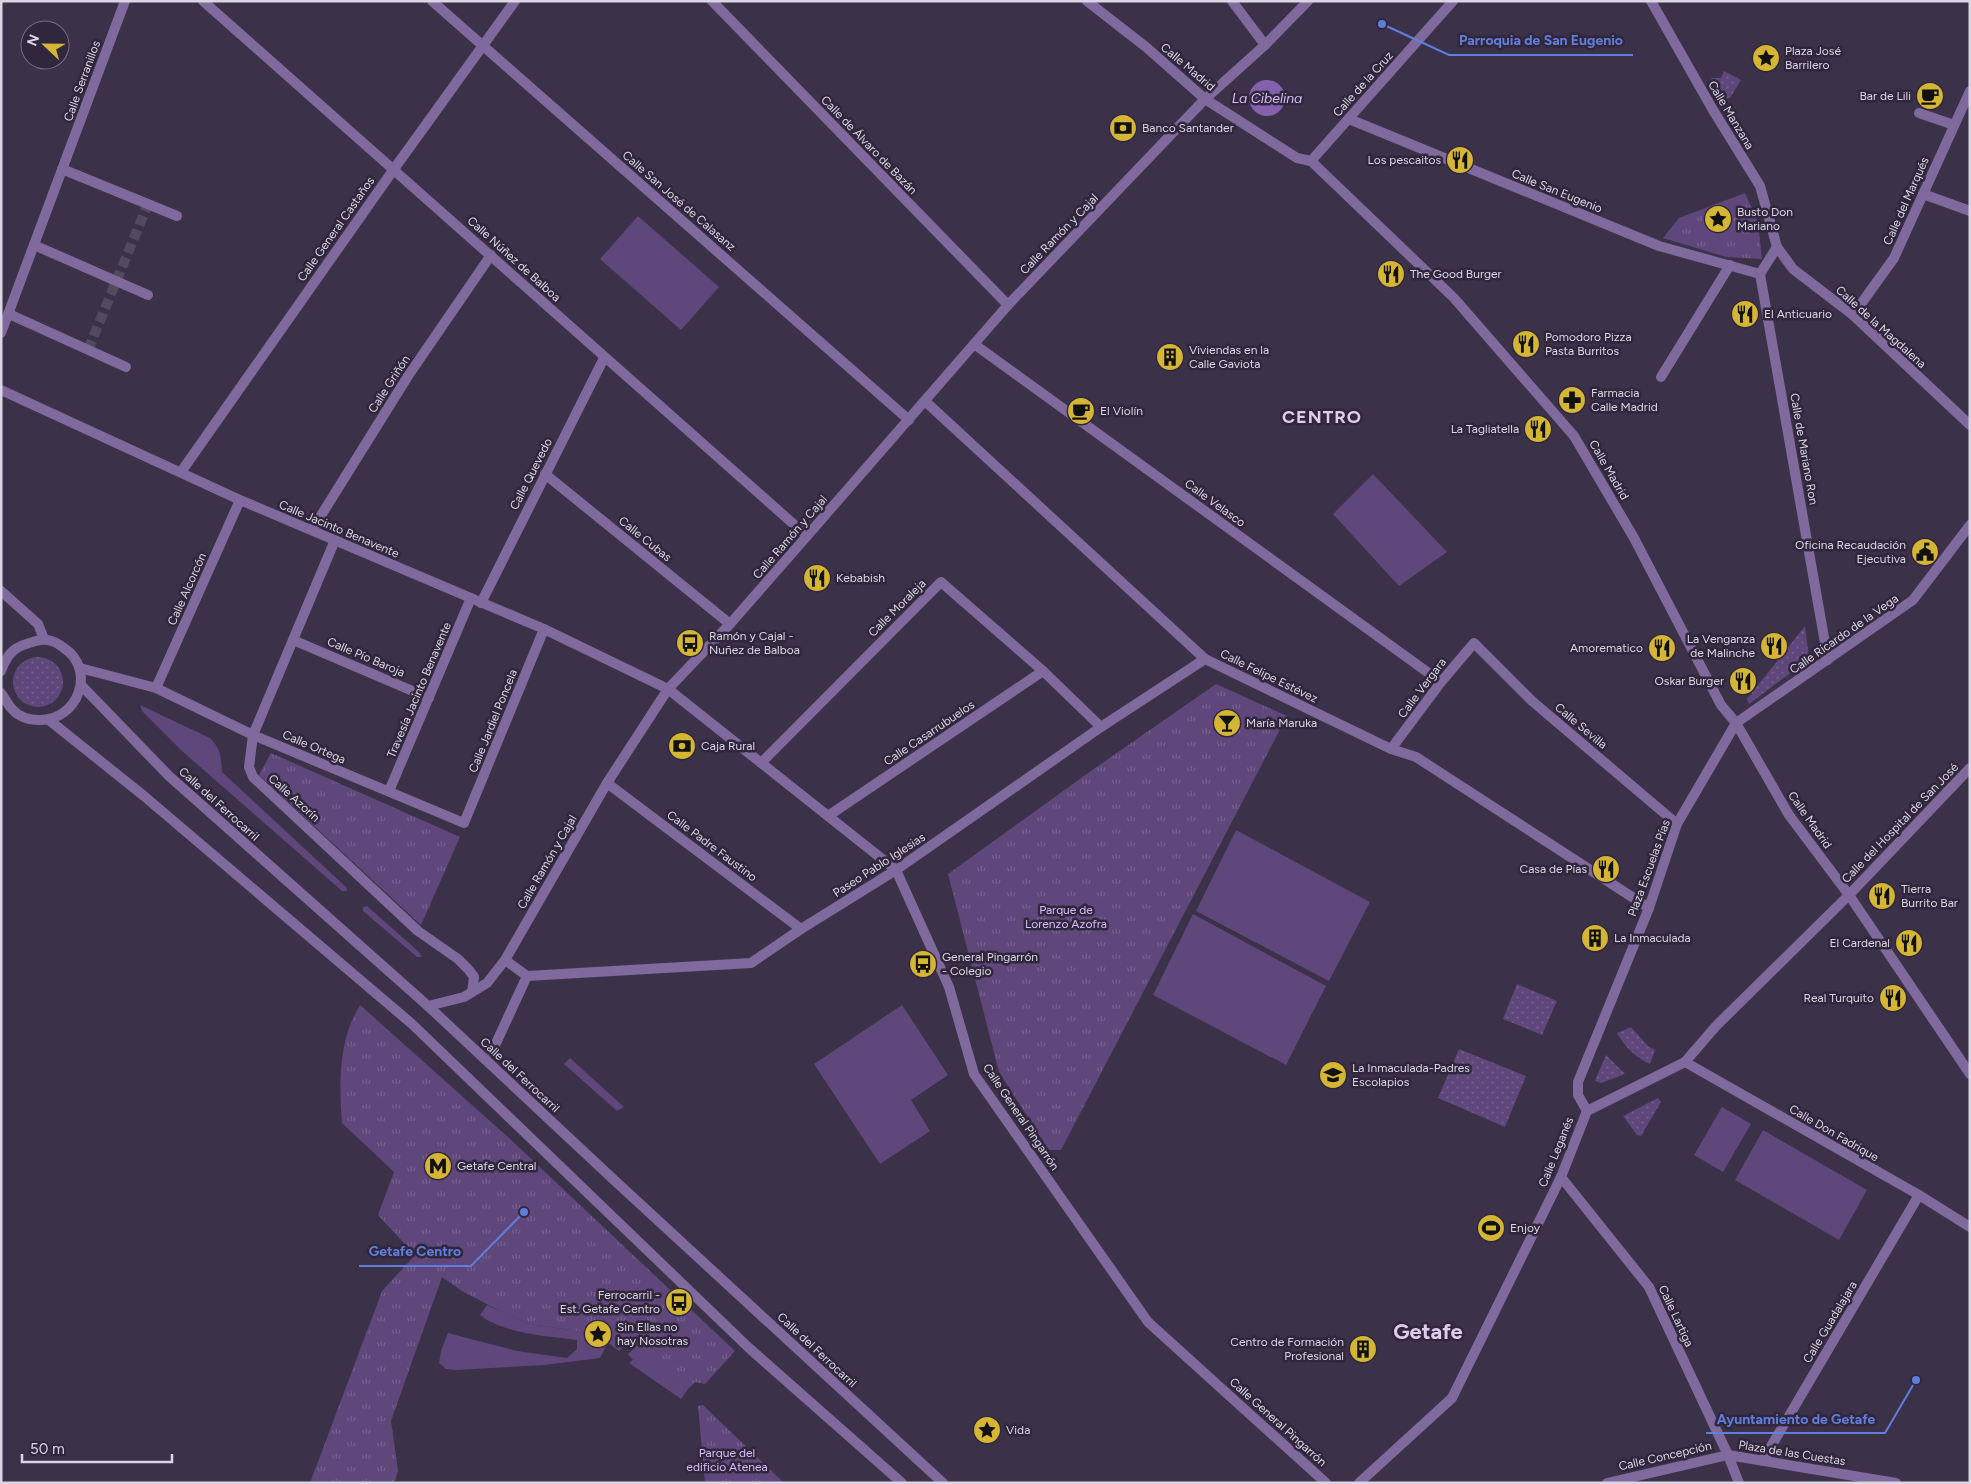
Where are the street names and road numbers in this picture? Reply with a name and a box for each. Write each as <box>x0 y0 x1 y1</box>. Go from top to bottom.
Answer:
street label: Calle Serranillos <box>61 38 103 123</box>
street label: Calle Madrid <box>1158 40 1218 94</box>
street label: Calle de la Cruz <box>1330 48 1396 120</box>
street label: Calle Manzana <box>1705 78 1757 152</box>
street label: Calle de Álvaro de Bazán <box>818 93 920 197</box>
street label: Calle San José de Calasanz <box>620 148 739 254</box>
street label: Calle del Marqués <box>1880 154 1932 247</box>
street label: Calle San Eugenio <box>1510 166 1604 216</box>
street label: Calle General Castaños <box>295 174 378 284</box>
street label: Calle Ramón y Cajal <box>1017 191 1101 277</box>
street label: Calle Núñez de Balboa <box>465 214 563 304</box>
street label: Calle de la Magdalena <box>1833 283 1929 371</box>
street label: Calle Griñón <box>365 352 413 415</box>
street label: Calle de Mariano Ron <box>1787 392 1821 506</box>
street label: Calle Quevedo <box>507 436 555 512</box>
street label: Calle Madrid <box>1586 438 1632 502</box>
street label: Calle Velasco <box>1182 476 1248 530</box>
street label: Calle Ramón y Cajal <box>750 492 830 582</box>
street label: Calle Jacinto Benavente <box>277 497 402 561</box>
street label: Calle Cubas <box>616 514 674 565</box>
street label: Calle Alcorcón <box>165 550 209 627</box>
street label: Calle Moraleja <box>865 576 929 640</box>
street label: Calle Ricardo de la Vega <box>1787 591 1901 677</box>
street label: Travesía Jacinto Benavente <box>384 620 454 760</box>
street label: Calle Pío Baroja <box>325 634 407 680</box>
street label: Calle Felipe Estévez <box>1218 646 1320 706</box>
street label: Calle Vergara <box>1395 655 1449 721</box>
street label: Calle Jardiel Poncela <box>466 667 520 775</box>
street label: Calle Casarrubuelos <box>881 697 977 769</box>
street label: Calle Sevilla <box>1552 700 1610 752</box>
street label: Calle Ortega <box>280 727 348 767</box>
street label: Calle del Hospital de San José <box>1839 760 1961 886</box>
street label: Calle del Ferrocarril <box>176 764 262 844</box>
street label: Calle Azorín <box>266 771 323 825</box>
street label: Calle Madrid <box>1785 789 1835 851</box>
street label: Calle Padre Faustino <box>664 808 760 884</box>
street label: Calle Ramón y Cajal <box>514 813 580 911</box>
street label: Plaza Escuelas Pías <box>1625 817 1673 918</box>
street label: Paseo Pablo Iglesias <box>830 830 928 900</box>
street label: Calle del Ferrocarril <box>478 1035 562 1115</box>
street label: Calle General Pingarrón <box>980 1061 1062 1173</box>
street label: Calle Don Fadrique <box>1787 1102 1882 1165</box>
street label: Calle Leganés <box>1536 1115 1577 1189</box>
street label: Calle Guadalajara <box>1800 1279 1860 1365</box>
street label: Calle Lartiga <box>1656 1283 1696 1349</box>
street label: Calle del Ferrocarril <box>775 1310 859 1390</box>
street label: Calle General Pingarrón <box>1227 1375 1330 1469</box>
street label: Calle Concepción <box>1617 1438 1713 1474</box>
street label: Plaza de las Cuestas <box>1737 1438 1847 1468</box>

